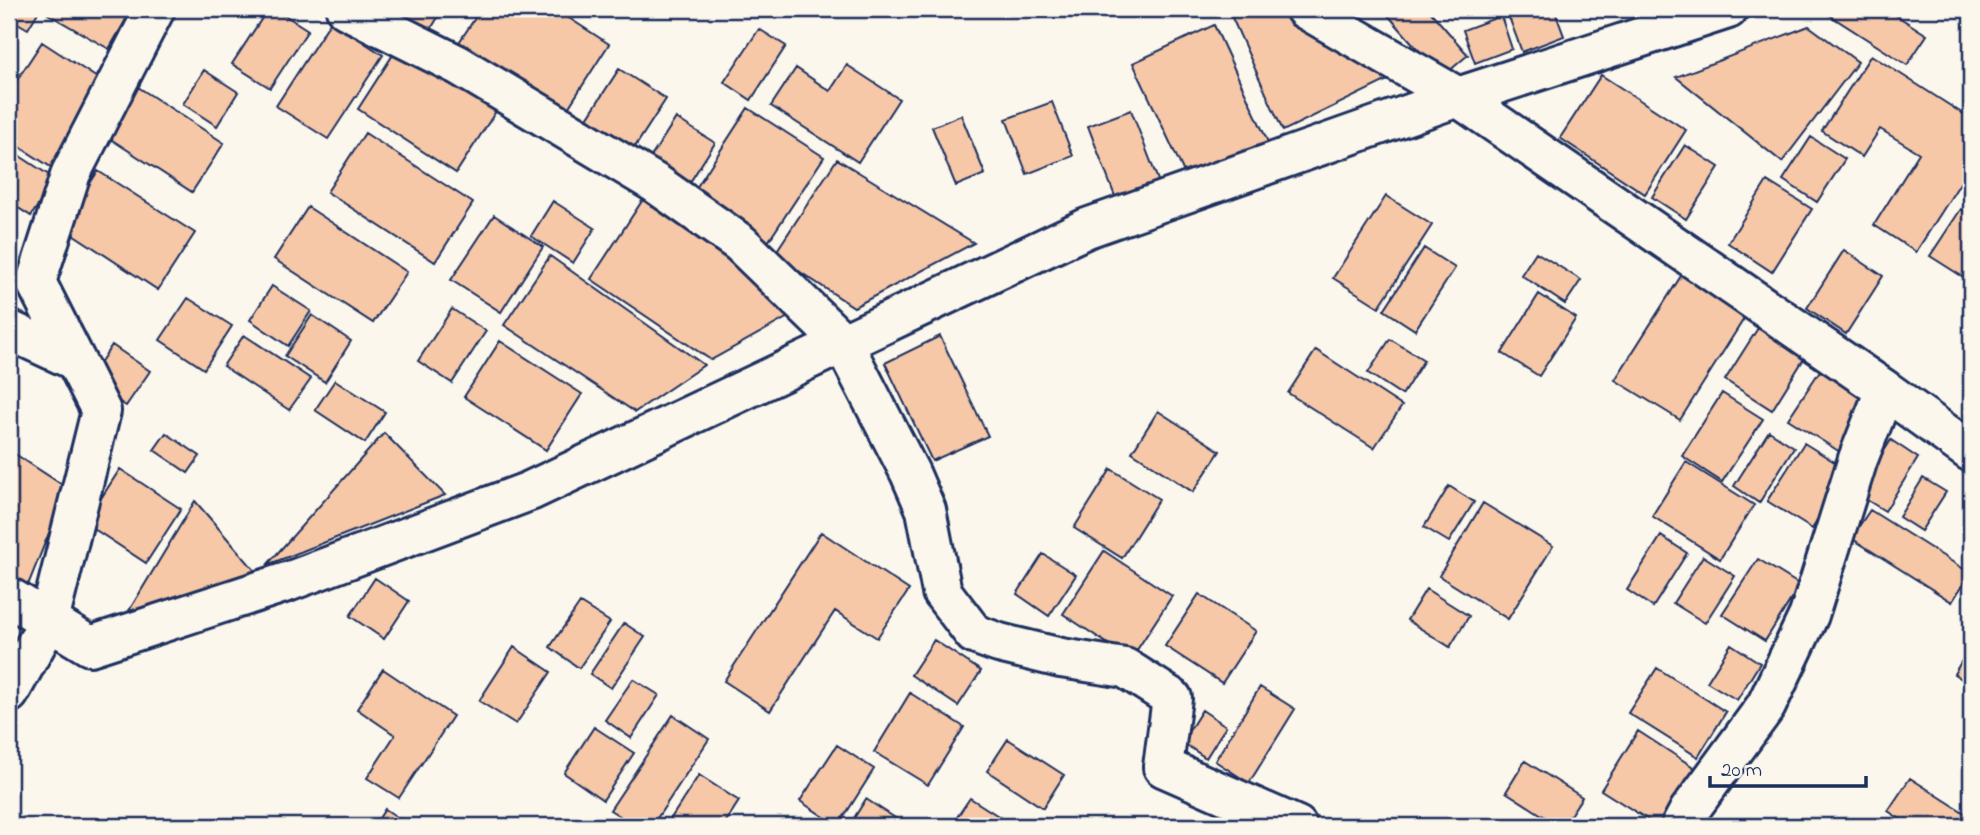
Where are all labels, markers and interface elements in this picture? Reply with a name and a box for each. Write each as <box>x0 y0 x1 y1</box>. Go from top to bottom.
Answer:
scale bar <box>1710 744 1866 788</box>
text: 20 m <box>1721 756 1762 786</box>

